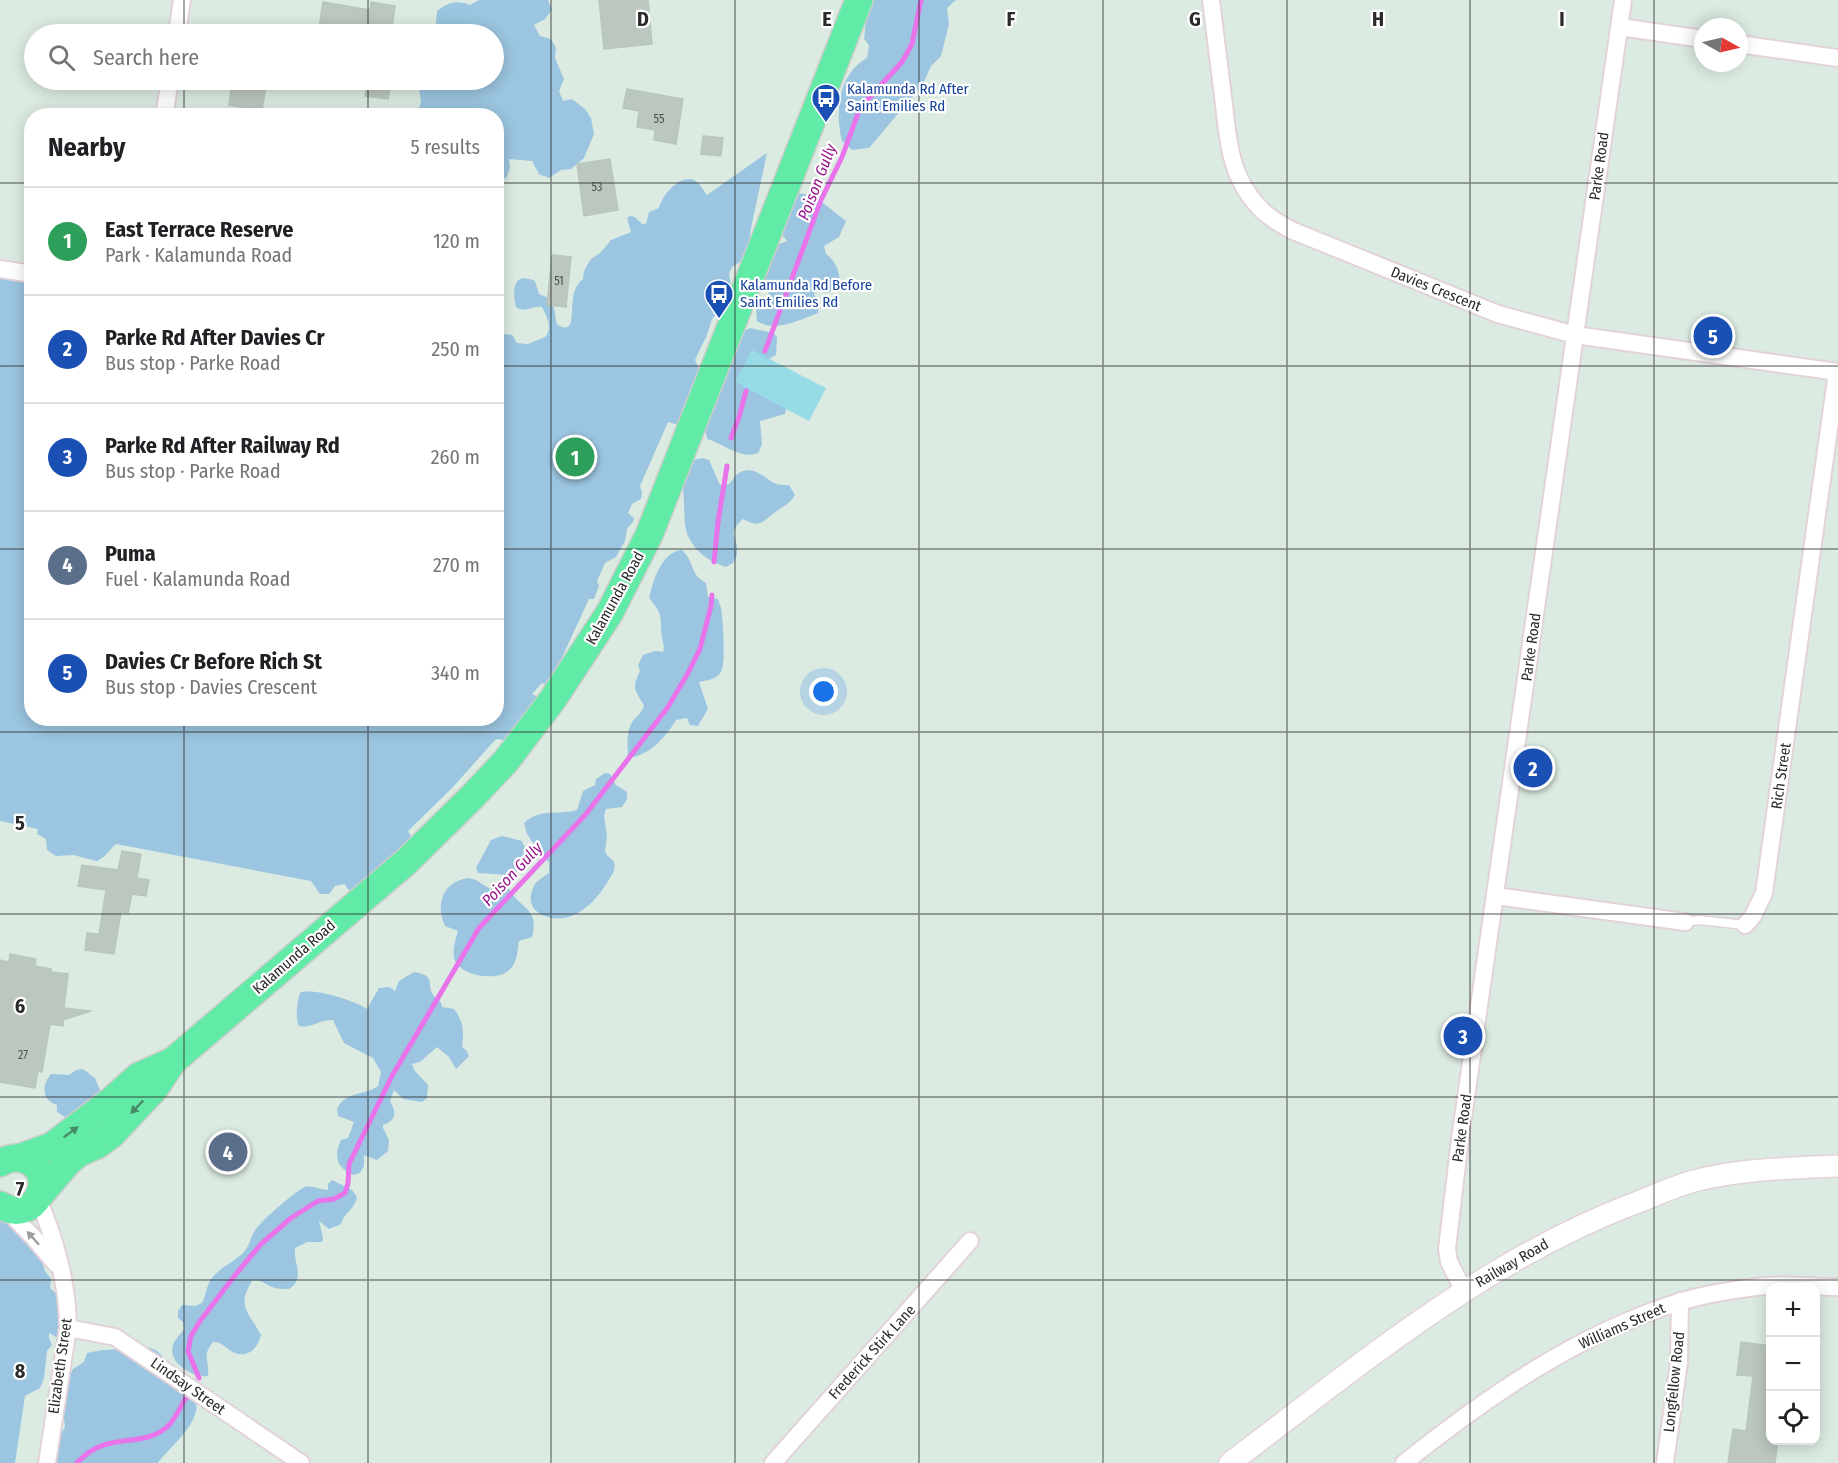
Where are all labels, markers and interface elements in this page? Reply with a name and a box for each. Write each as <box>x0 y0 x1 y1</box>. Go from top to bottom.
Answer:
text: D <box>637 7 649 31</box>
text: E <box>822 7 832 31</box>
text: F <box>1007 7 1016 31</box>
text: G <box>1189 7 1201 31</box>
text: H <box>1372 7 1384 31</box>
text: I <box>1559 7 1565 31</box>
north arrow <box>1694 18 1748 72</box>
search box <box>24 24 504 90</box>
icon: search <box>45 41 78 74</box>
text: Search here <box>93 44 199 71</box>
place label: Kalamunda Rd After Saint Emilies Rd <box>847 80 970 115</box>
bus stop icon: Kalamunda Rd After Saint Emilies Rd <box>810 82 842 124</box>
house number: 55 <box>654 112 665 126</box>
street label: Parke Road <box>1585 131 1613 201</box>
text: Nearby <box>48 132 125 163</box>
text: 5 results <box>410 135 480 159</box>
water label: Poison Gully <box>794 140 841 223</box>
house number: 53 <box>592 180 602 194</box>
text: East Terrace Reserve <box>105 216 293 243</box>
text: 1 <box>63 229 72 253</box>
text: 120 m <box>433 229 480 253</box>
text: Park · Kalamunda Road <box>105 243 292 267</box>
street label: Davies Crescent <box>1388 263 1484 315</box>
house number: 51 <box>554 274 564 288</box>
place label: Kalamunda Rd Before Saint Emilies Rd <box>740 276 872 311</box>
bus stop icon: Kalamunda Rd Before Saint Emilies Rd <box>703 278 735 320</box>
pin: 5 <box>1694 314 1732 358</box>
text: Parke Rd After Davies Cr <box>105 324 325 351</box>
text: 2 <box>63 337 72 361</box>
text: 250 m <box>432 337 480 361</box>
text: Bus stop · Parke Road <box>105 351 281 375</box>
text: Parke Rd After Railway Rd <box>105 432 340 459</box>
pin: 1 <box>556 434 594 480</box>
text: 3 <box>63 445 72 469</box>
text: 260 m <box>431 445 480 469</box>
text: Bus stop · Parke Road <box>105 459 281 483</box>
text: Puma <box>105 540 156 567</box>
street label: Kalamunda Road <box>582 548 648 648</box>
text: 4 <box>62 553 73 577</box>
text: 270 m <box>433 553 480 577</box>
text: Fuel · Kalamunda Road <box>105 567 290 591</box>
street label: Parke Road <box>1517 612 1545 682</box>
text: Davies Cr Before Rich St <box>105 648 322 675</box>
text: 5 <box>63 661 72 685</box>
text: 340 m <box>431 661 480 685</box>
text: Bus stop · Davies Crescent <box>105 675 317 699</box>
your location <box>809 677 838 706</box>
street label: Rich Street <box>1767 742 1795 810</box>
pin: 2 <box>1514 746 1552 790</box>
text: 5 <box>15 811 25 835</box>
water label: Poison Gully <box>478 838 547 910</box>
street label: Kalamunda Road <box>249 916 339 998</box>
text: 6 <box>15 994 25 1018</box>
pin: 3 <box>1444 1014 1482 1058</box>
house number: 27 <box>18 1048 28 1062</box>
street label: Parke Road <box>1448 1093 1476 1163</box>
one-way arrow <box>131 1099 144 1114</box>
one-way arrow <box>62 1126 78 1138</box>
pin: 4 <box>208 1130 248 1174</box>
text: 7 <box>16 1177 25 1201</box>
one-way arrow <box>26 1230 40 1245</box>
street label: Railway Road <box>1472 1235 1552 1291</box>
map controls <box>1766 1283 1820 1445</box>
button: + <box>1766 1283 1820 1337</box>
street label: Williams Street <box>1576 1299 1668 1353</box>
street label: Frederick Stirk Lane <box>825 1301 919 1403</box>
street label: Elizabeth Street <box>44 1317 76 1415</box>
street label: Longfellow Road <box>1660 1331 1688 1433</box>
button: − <box>1766 1337 1820 1391</box>
street label: Lindsay Street <box>147 1354 229 1418</box>
text: 8 <box>15 1359 26 1383</box>
button: locate <box>1766 1391 1820 1445</box>

